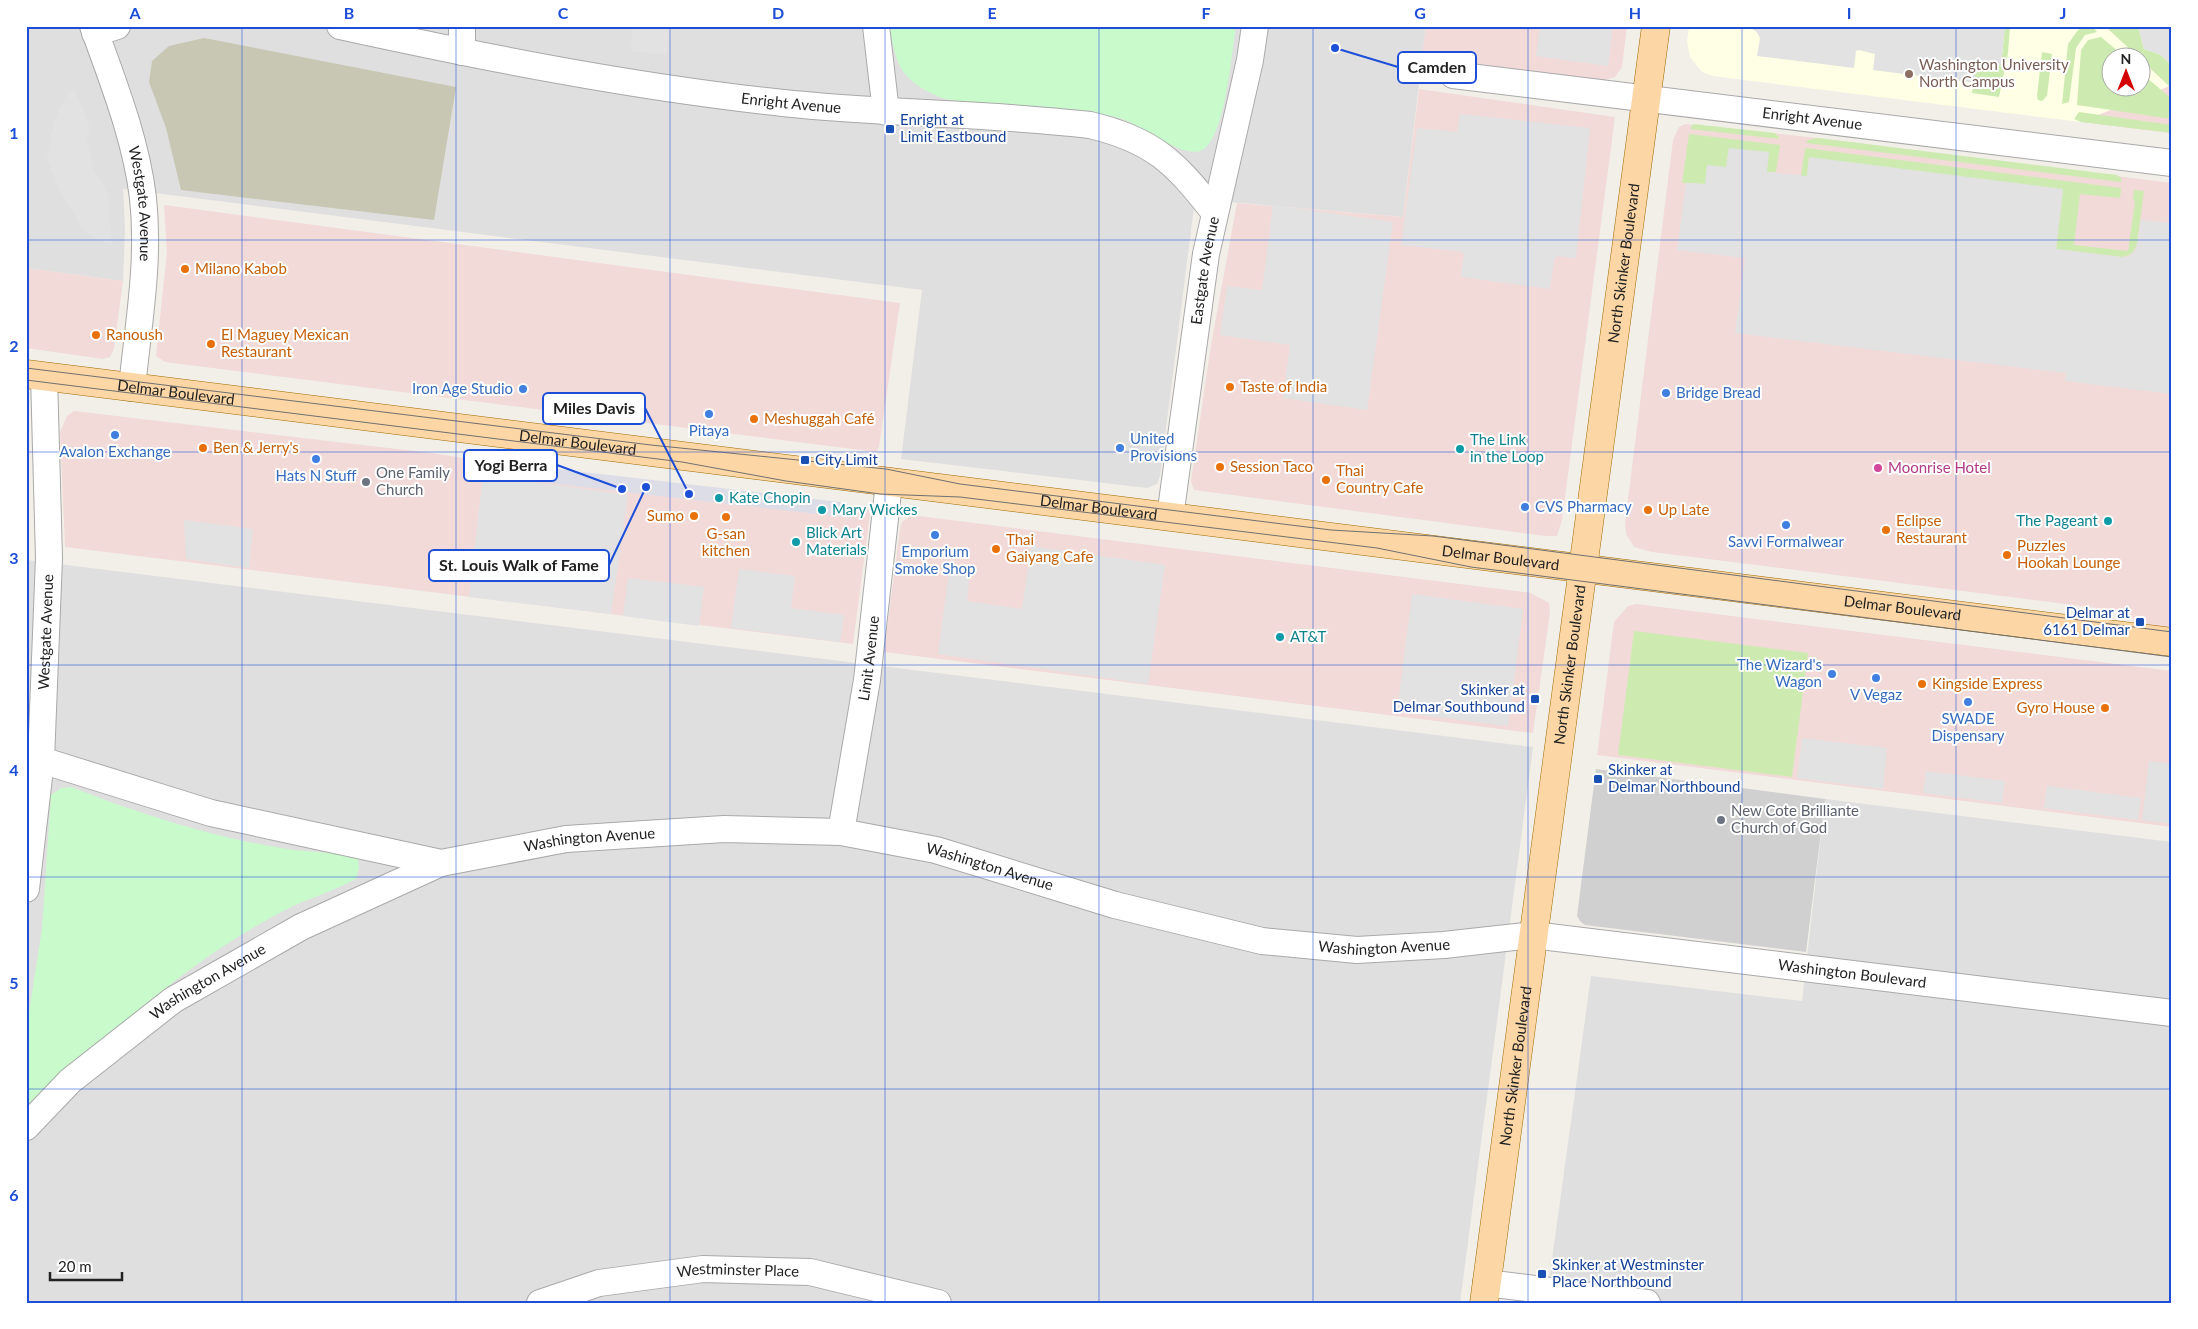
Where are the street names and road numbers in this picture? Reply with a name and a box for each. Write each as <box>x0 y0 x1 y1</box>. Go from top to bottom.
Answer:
street label: Enright Avenue <box>740 88 842 116</box>
street label: Enright Avenue <box>1762 103 1863 133</box>
street label: Westgate Avenue <box>125 144 155 262</box>
street label: North Skinker Boulevard <box>1603 182 1643 344</box>
street label: Eastgate Avenue <box>1186 214 1222 326</box>
street label: Delmar Boulevard <box>116 375 236 408</box>
street label: Delmar Boulevard <box>518 426 638 458</box>
street label: Delmar Boulevard <box>1039 491 1158 523</box>
street label: Delmar Boulevard <box>1441 541 1560 573</box>
street label: Westgate Avenue <box>34 574 56 690</box>
street label: North Skinker Boulevard <box>1549 584 1589 746</box>
street label: Delmar Boulevard <box>1843 591 1962 624</box>
street label: Limit Avenue <box>854 615 882 702</box>
street label: Washington Avenue <box>522 823 656 855</box>
street label: Washington Avenue <box>925 838 1056 894</box>
street label: Washington Avenue <box>1318 934 1451 958</box>
street label: Washington Avenue <box>146 939 269 1023</box>
street label: Washington Boulevard <box>1777 955 1927 991</box>
street label: North Skinker Boulevard <box>1495 985 1535 1147</box>
street label: Westminster Place <box>675 1259 799 1280</box>

